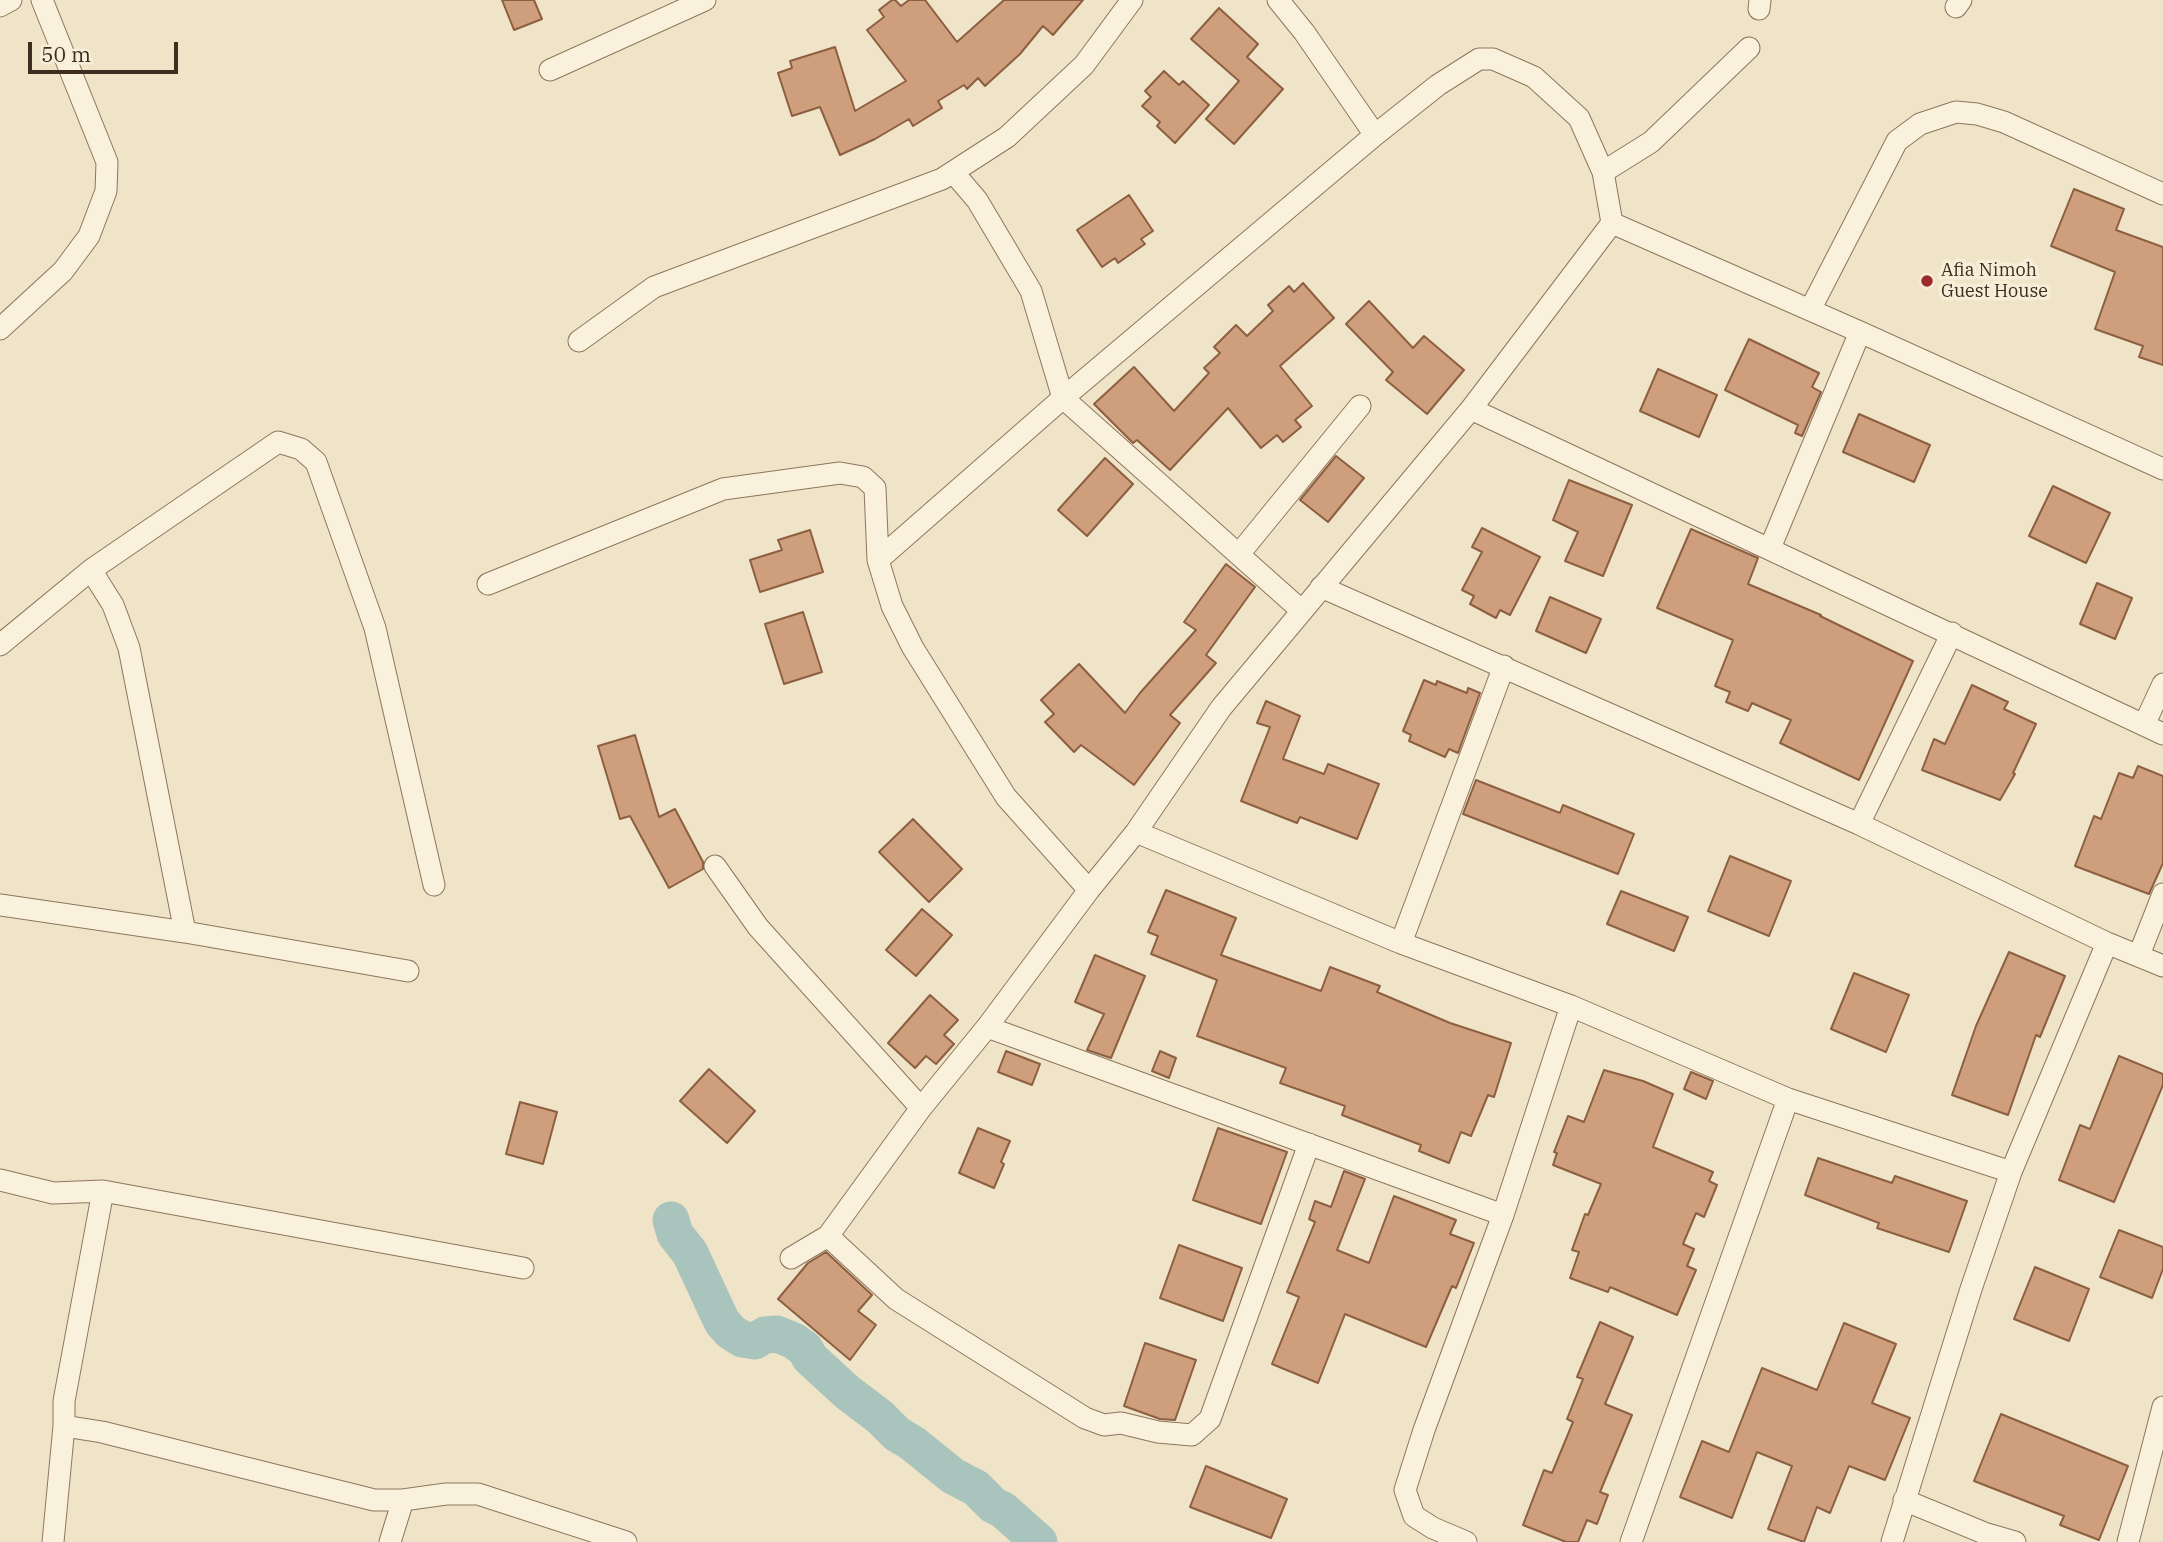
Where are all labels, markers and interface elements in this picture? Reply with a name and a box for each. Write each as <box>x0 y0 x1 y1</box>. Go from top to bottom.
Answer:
scale bar <box>32 28 182 72</box>
text: 50 m <box>41 40 91 68</box>
place label: Afia Nimoh Guest House <box>1941 260 2048 302</box>
marker: Afia Nimoh Guest House <box>1919 273 1935 289</box>

